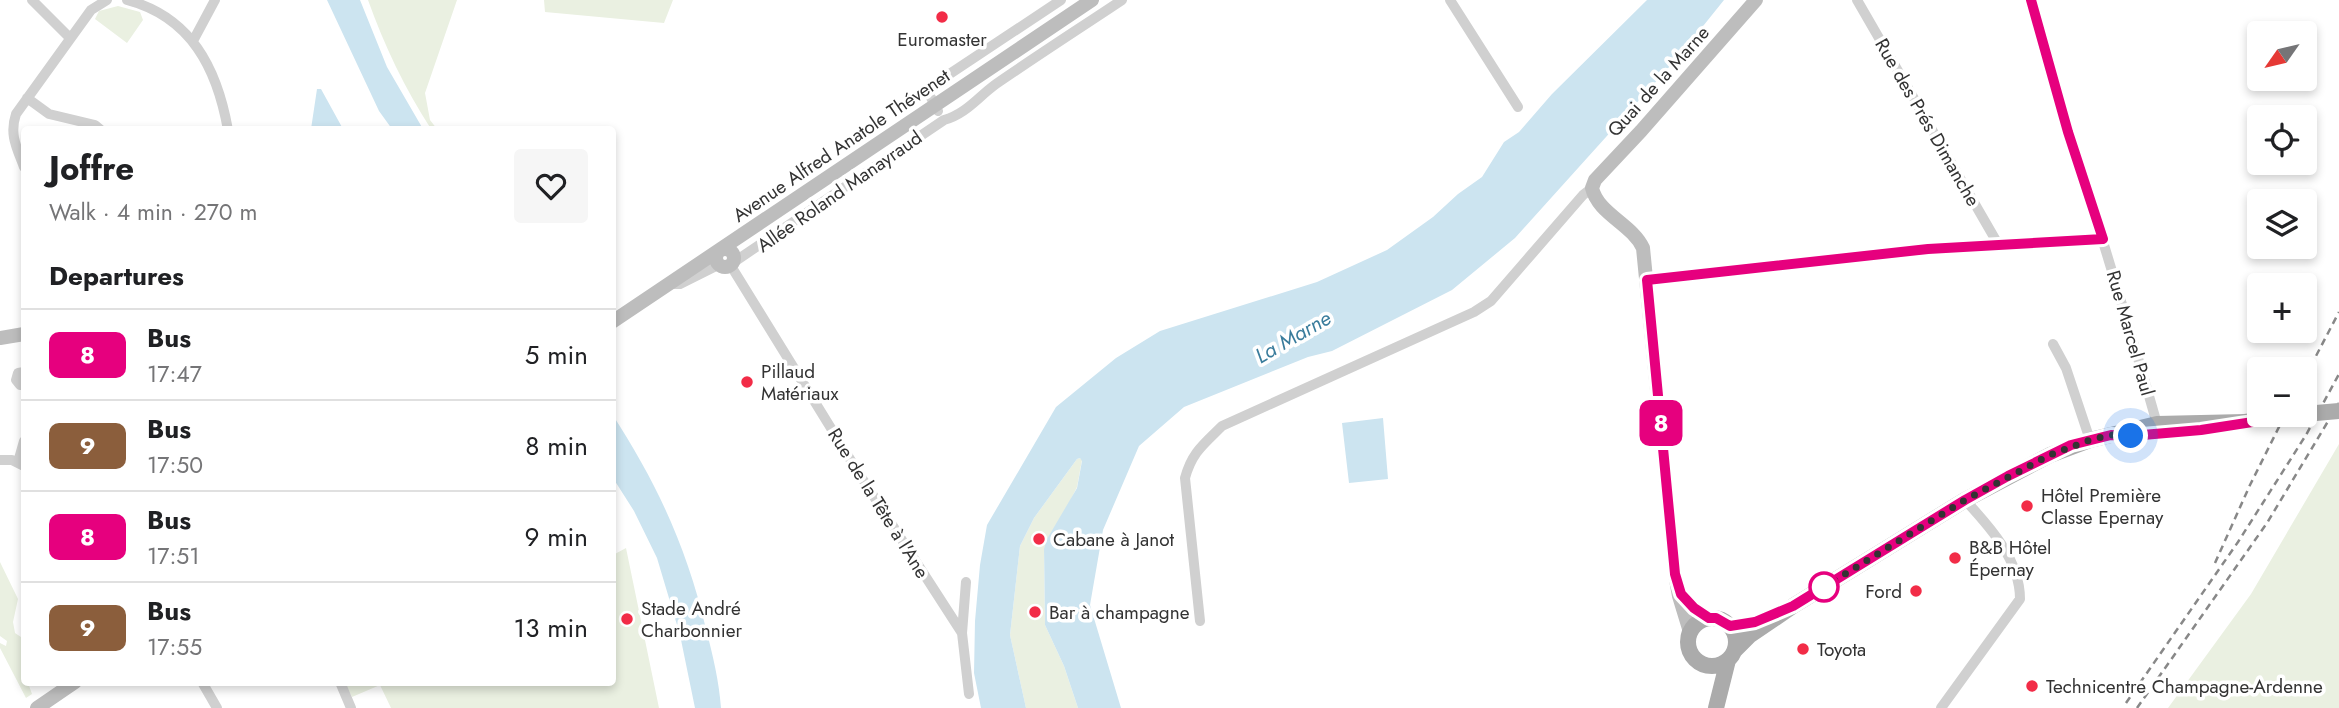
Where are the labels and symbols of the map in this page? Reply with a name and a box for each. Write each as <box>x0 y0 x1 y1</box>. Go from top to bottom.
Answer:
marker: Euromaster <box>934 9 950 25</box>
street label: Quai de la Marne <box>1601 20 1716 143</box>
north arrow <box>2247 21 2317 91</box>
place label: Euromaster <box>897 26 987 53</box>
street label: Rue des Prés Dimanche <box>1868 33 1987 212</box>
street label: Avenue Alfred Anatole Thévenet <box>727 62 956 228</box>
street label: Allée Roland Manayraud <box>751 124 927 259</box>
street label: Rue Marcel Paul <box>2100 267 2161 399</box>
water label: La Marne <box>1249 303 1337 371</box>
place label: Pillaud Matériaux <box>761 358 838 407</box>
marker: Pillaud Matériaux <box>739 374 755 390</box>
line badge: 8 <box>1638 400 1684 446</box>
your location <box>2113 418 2148 453</box>
street label: Rue de la Tête à l'Ane <box>821 423 936 584</box>
place label: Hôtel Première Classe Epernay <box>2041 482 2164 531</box>
marker: Hôtel Première Classe Epernay <box>2019 498 2035 514</box>
place label: Cabane à Janot <box>1053 526 1175 553</box>
marker: Cabane à Janot <box>1031 531 1047 547</box>
place label: B&B Hôtel Épernay <box>1969 534 2051 583</box>
marker: B&B Hôtel Épernay <box>1947 550 1963 566</box>
unlabelled marker <box>1809 572 1839 602</box>
place label: Ford <box>1865 578 1902 605</box>
marker: Ford <box>1908 583 1924 599</box>
place label: Stade André Charbonnier <box>641 595 743 644</box>
place label: Bar à champagne <box>1049 599 1190 626</box>
marker: Bar à champagne <box>1027 604 1043 620</box>
marker: Stade André Charbonnier <box>619 611 635 627</box>
place label: Toyota <box>1817 636 1866 663</box>
marker: Toyota <box>1795 641 1811 657</box>
place label: Technicentre Champagne-Ardenne <box>2046 673 2323 700</box>
marker: Technicentre Champagne-Ardenne <box>2024 678 2040 694</box>

